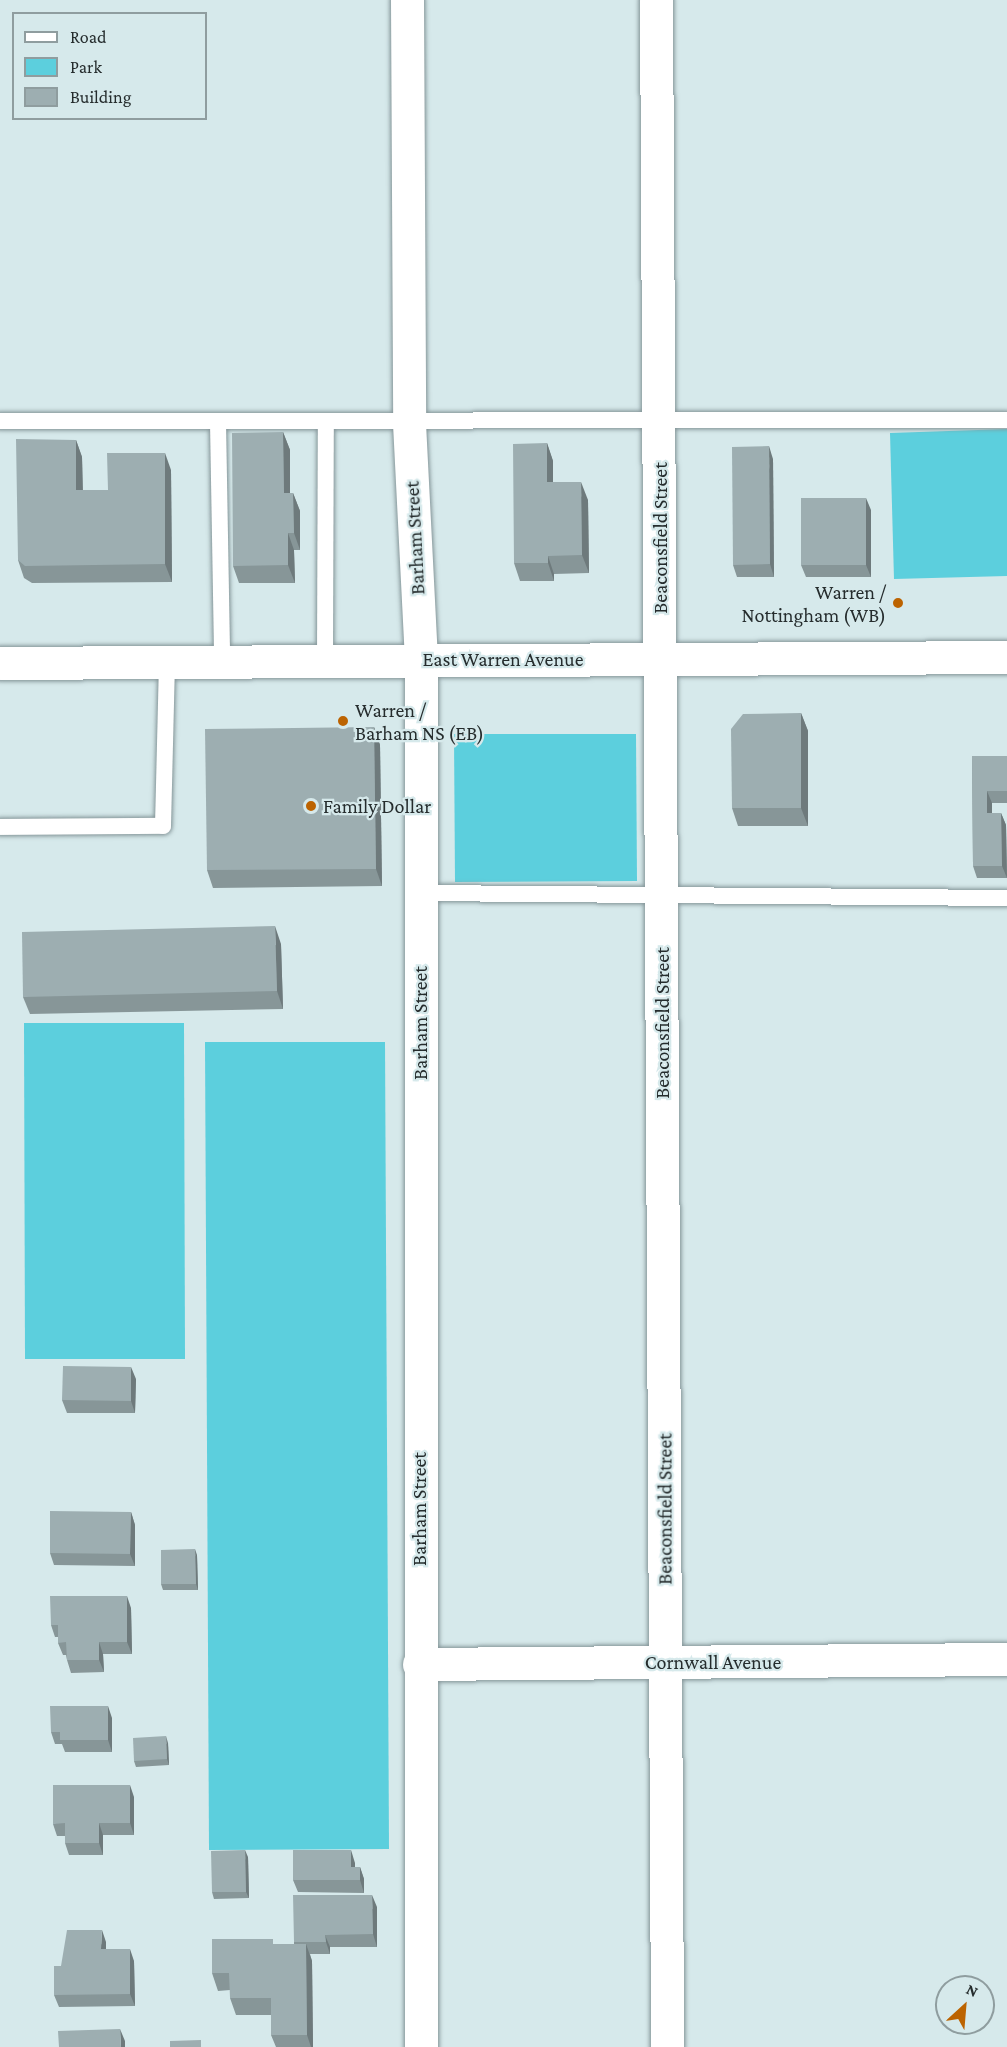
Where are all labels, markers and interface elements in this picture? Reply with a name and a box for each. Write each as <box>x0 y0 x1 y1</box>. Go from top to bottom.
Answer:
legend <box>12 12 207 120</box>
text: Road <box>70 27 107 47</box>
text: Park <box>70 57 102 77</box>
text: Building <box>70 87 131 107</box>
street label: Beaconsfield Street <box>648 462 672 614</box>
street label: Barham Street <box>400 481 430 595</box>
place label: Warren / Nottingham (WB) <box>741 580 886 627</box>
marker: Warren / Nottingham (WB) <box>891 596 905 610</box>
street label: East Warren Avenue <box>422 647 584 671</box>
place label: Warren / Barham NS (EB) <box>355 698 484 745</box>
marker: Warren / Barham NS (EB) <box>336 714 350 728</box>
place label: Family Dollar <box>323 794 431 818</box>
marker: Family Dollar <box>304 799 318 813</box>
street label: Beaconsfield Street <box>650 947 674 1099</box>
street label: Barham Street <box>408 966 432 1080</box>
street label: Beaconsfield Street <box>653 1433 677 1585</box>
street label: Barham Street <box>407 1452 431 1566</box>
street label: Cornwall Avenue <box>645 1650 781 1674</box>
north arrow <box>935 1975 995 2035</box>
text: N <box>964 1980 981 2000</box>

